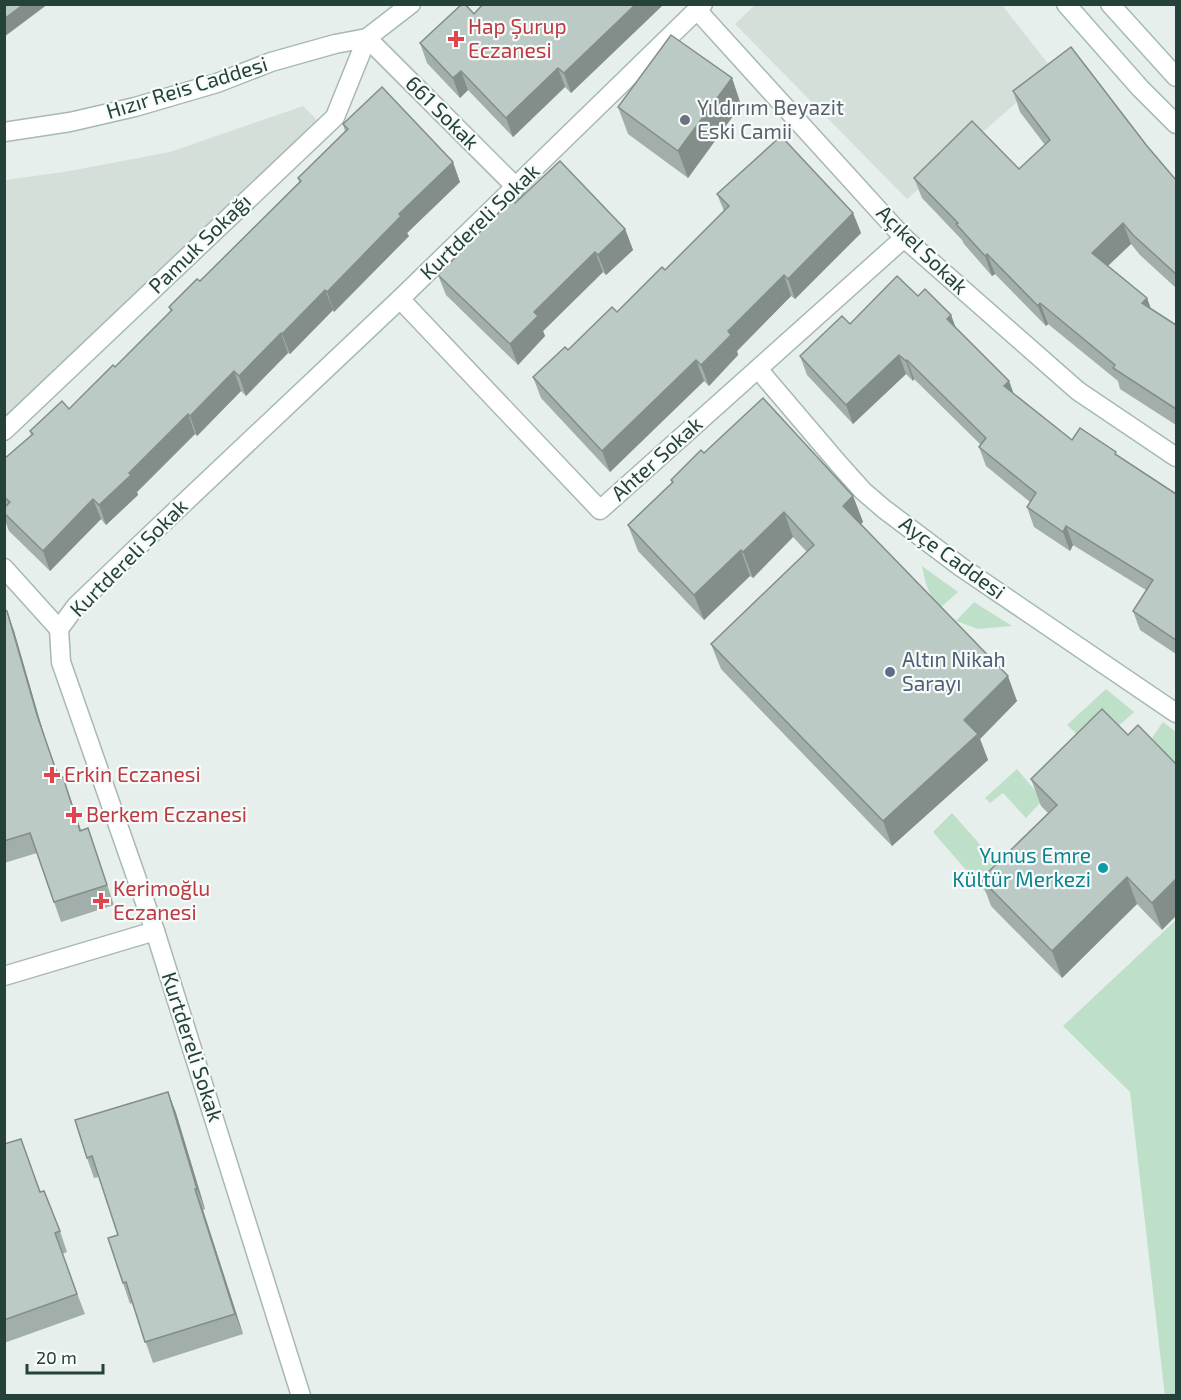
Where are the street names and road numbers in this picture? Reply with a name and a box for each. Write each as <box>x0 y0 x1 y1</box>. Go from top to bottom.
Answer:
street label: Hızır Reis Caddesi <box>103 50 270 123</box>
street label: 661 Sokak <box>401 70 485 154</box>
street label: Kurtdereli Sokak <box>414 157 544 284</box>
street label: Pamuk Sokağı <box>143 188 255 298</box>
street label: Açıkel Sokak <box>871 199 974 300</box>
street label: Ahter Sokak <box>605 410 707 505</box>
street label: Kurtdereli Sokak <box>64 493 192 621</box>
street label: Ayçe Caddesi <box>894 510 1011 605</box>
street label: Kurtdereli Sokak <box>157 968 230 1125</box>

